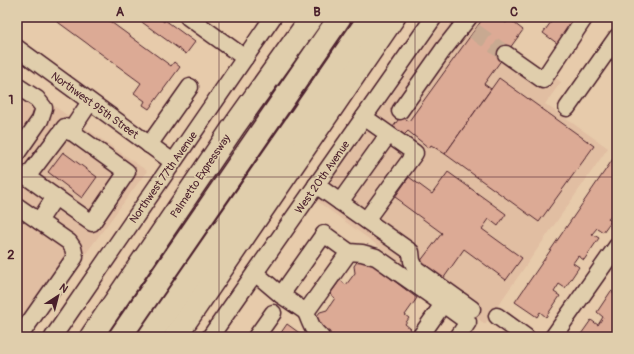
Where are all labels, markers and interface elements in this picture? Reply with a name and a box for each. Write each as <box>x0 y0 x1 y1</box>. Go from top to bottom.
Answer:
text: A <box>116 4 125 20</box>
text: B <box>313 4 321 20</box>
text: C <box>510 4 518 20</box>
street label: Northwest 95th Street <box>48 69 141 142</box>
text: 1 <box>8 92 14 108</box>
street label: Northwest 77th Avenue <box>127 128 200 226</box>
street label: Palmetto Expressway <box>168 132 233 220</box>
street label: West 20th Avenue <box>292 138 353 216</box>
text: 2 <box>7 247 15 263</box>
north arrow <box>38 276 78 316</box>
text: N <box>57 281 71 296</box>

